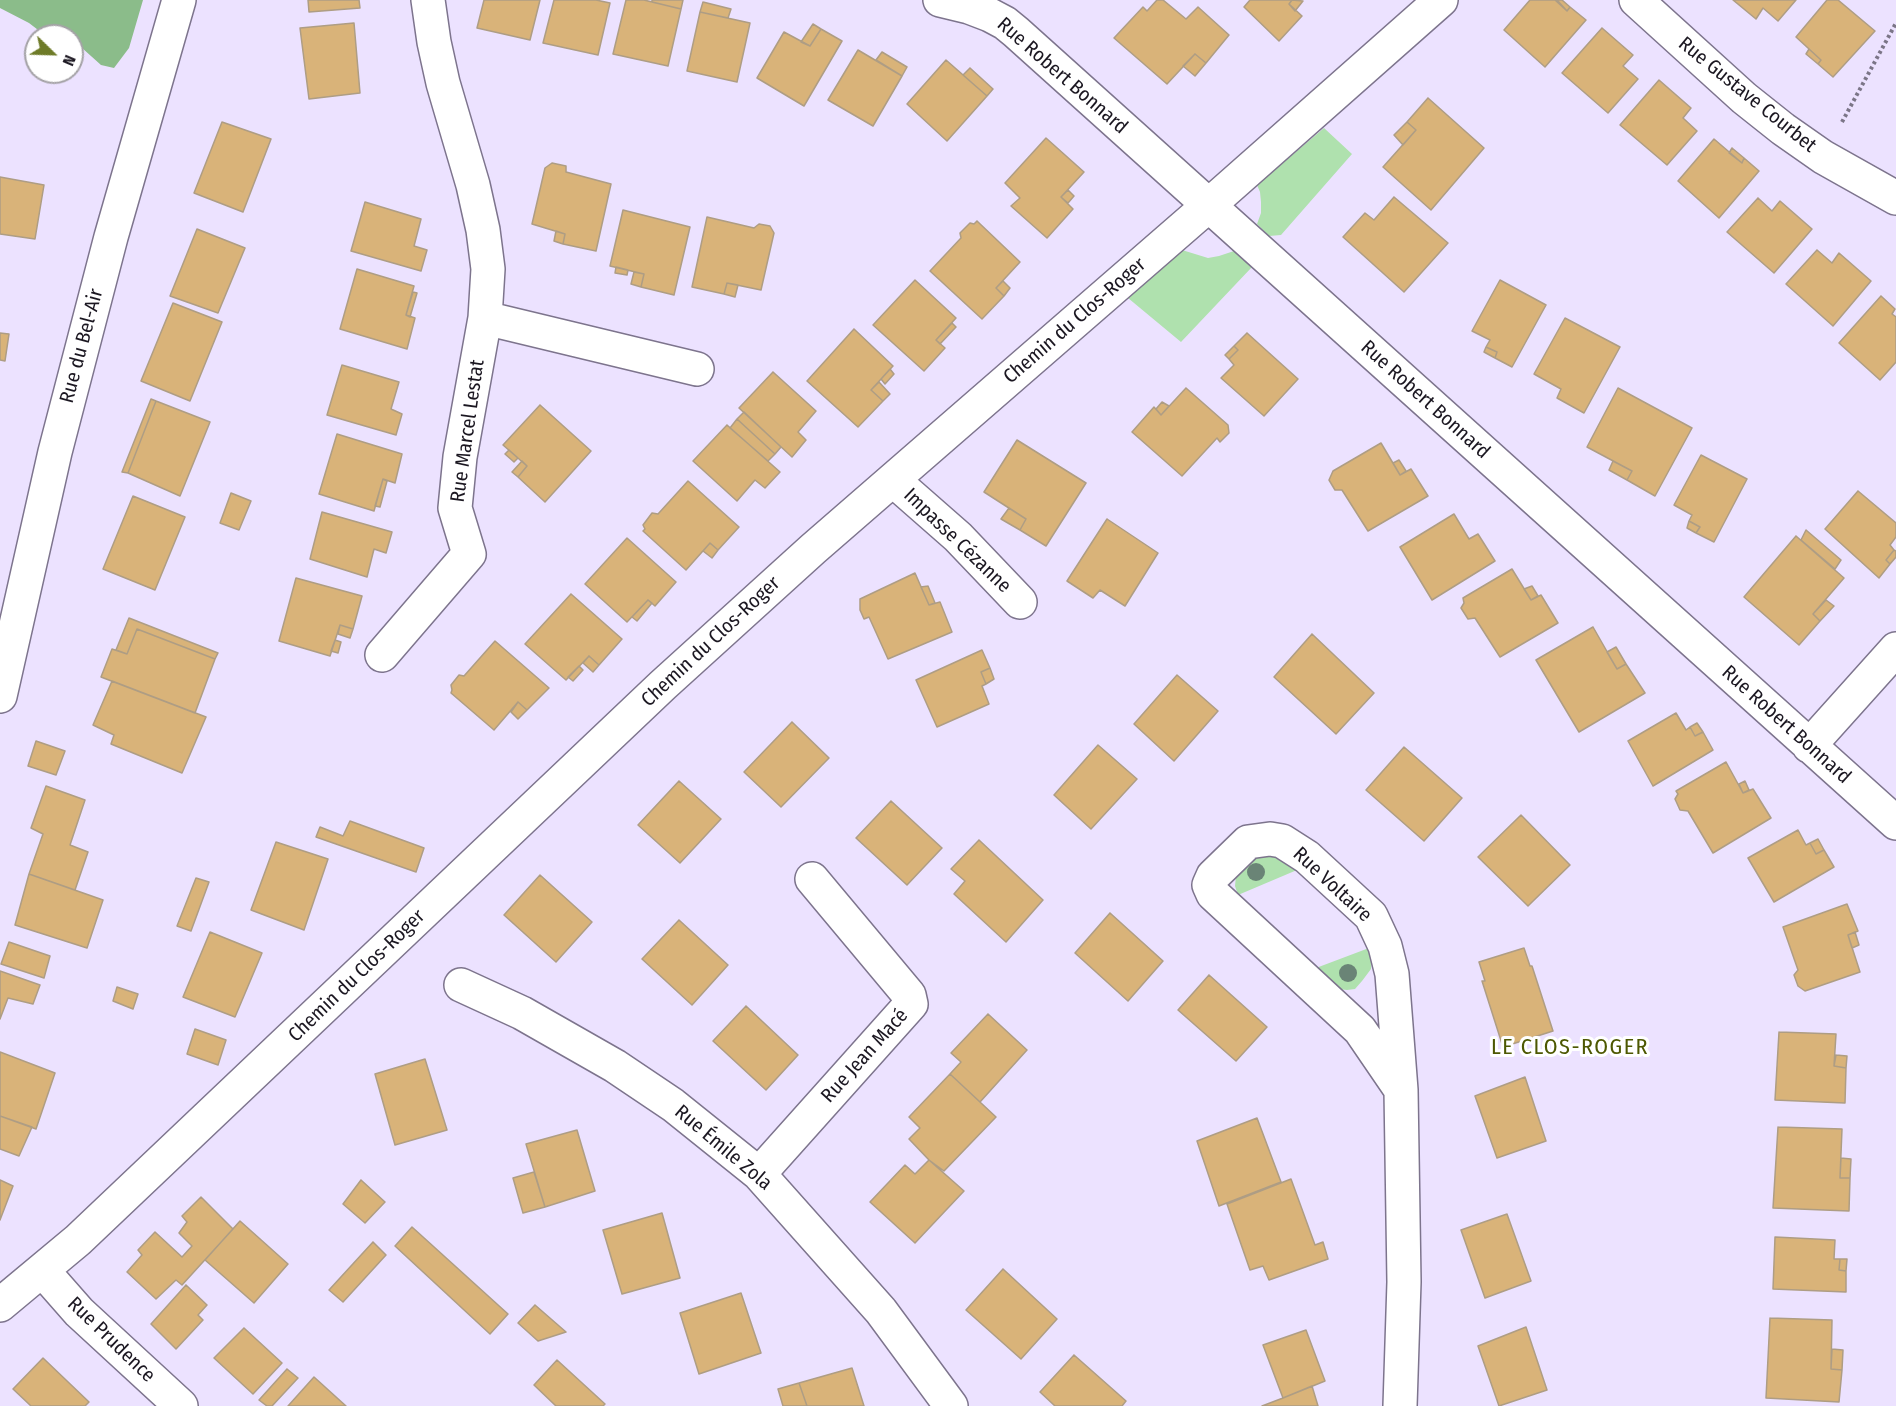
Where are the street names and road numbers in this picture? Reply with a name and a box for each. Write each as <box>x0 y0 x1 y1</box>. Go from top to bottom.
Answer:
street label: Rue Robert Bonnard <box>992 13 1132 139</box>
street label: Rue Gustave Courbet <box>1673 32 1821 158</box>
street label: Chemin du Clos-Roger <box>999 253 1151 389</box>
street label: Rue du Bel-Air <box>55 286 109 406</box>
street label: Rue Robert Bonnard <box>1356 336 1494 464</box>
street label: Rue Marcel Lestat <box>446 358 490 504</box>
street label: Impasse Cézanne <box>898 484 1016 598</box>
street label: Chemin du Clos-Roger <box>637 572 785 712</box>
street label: Rue Robert Bonnard <box>1717 661 1855 789</box>
street label: Rue Voltaire <box>1288 842 1376 928</box>
street label: Chemin du Clos-Roger <box>284 905 430 1047</box>
street label: Rue Jean Macé <box>817 1004 913 1108</box>
street label: Rue Émile Zola <box>669 1100 777 1196</box>
street label: Rue Prudence <box>62 1292 160 1388</box>

